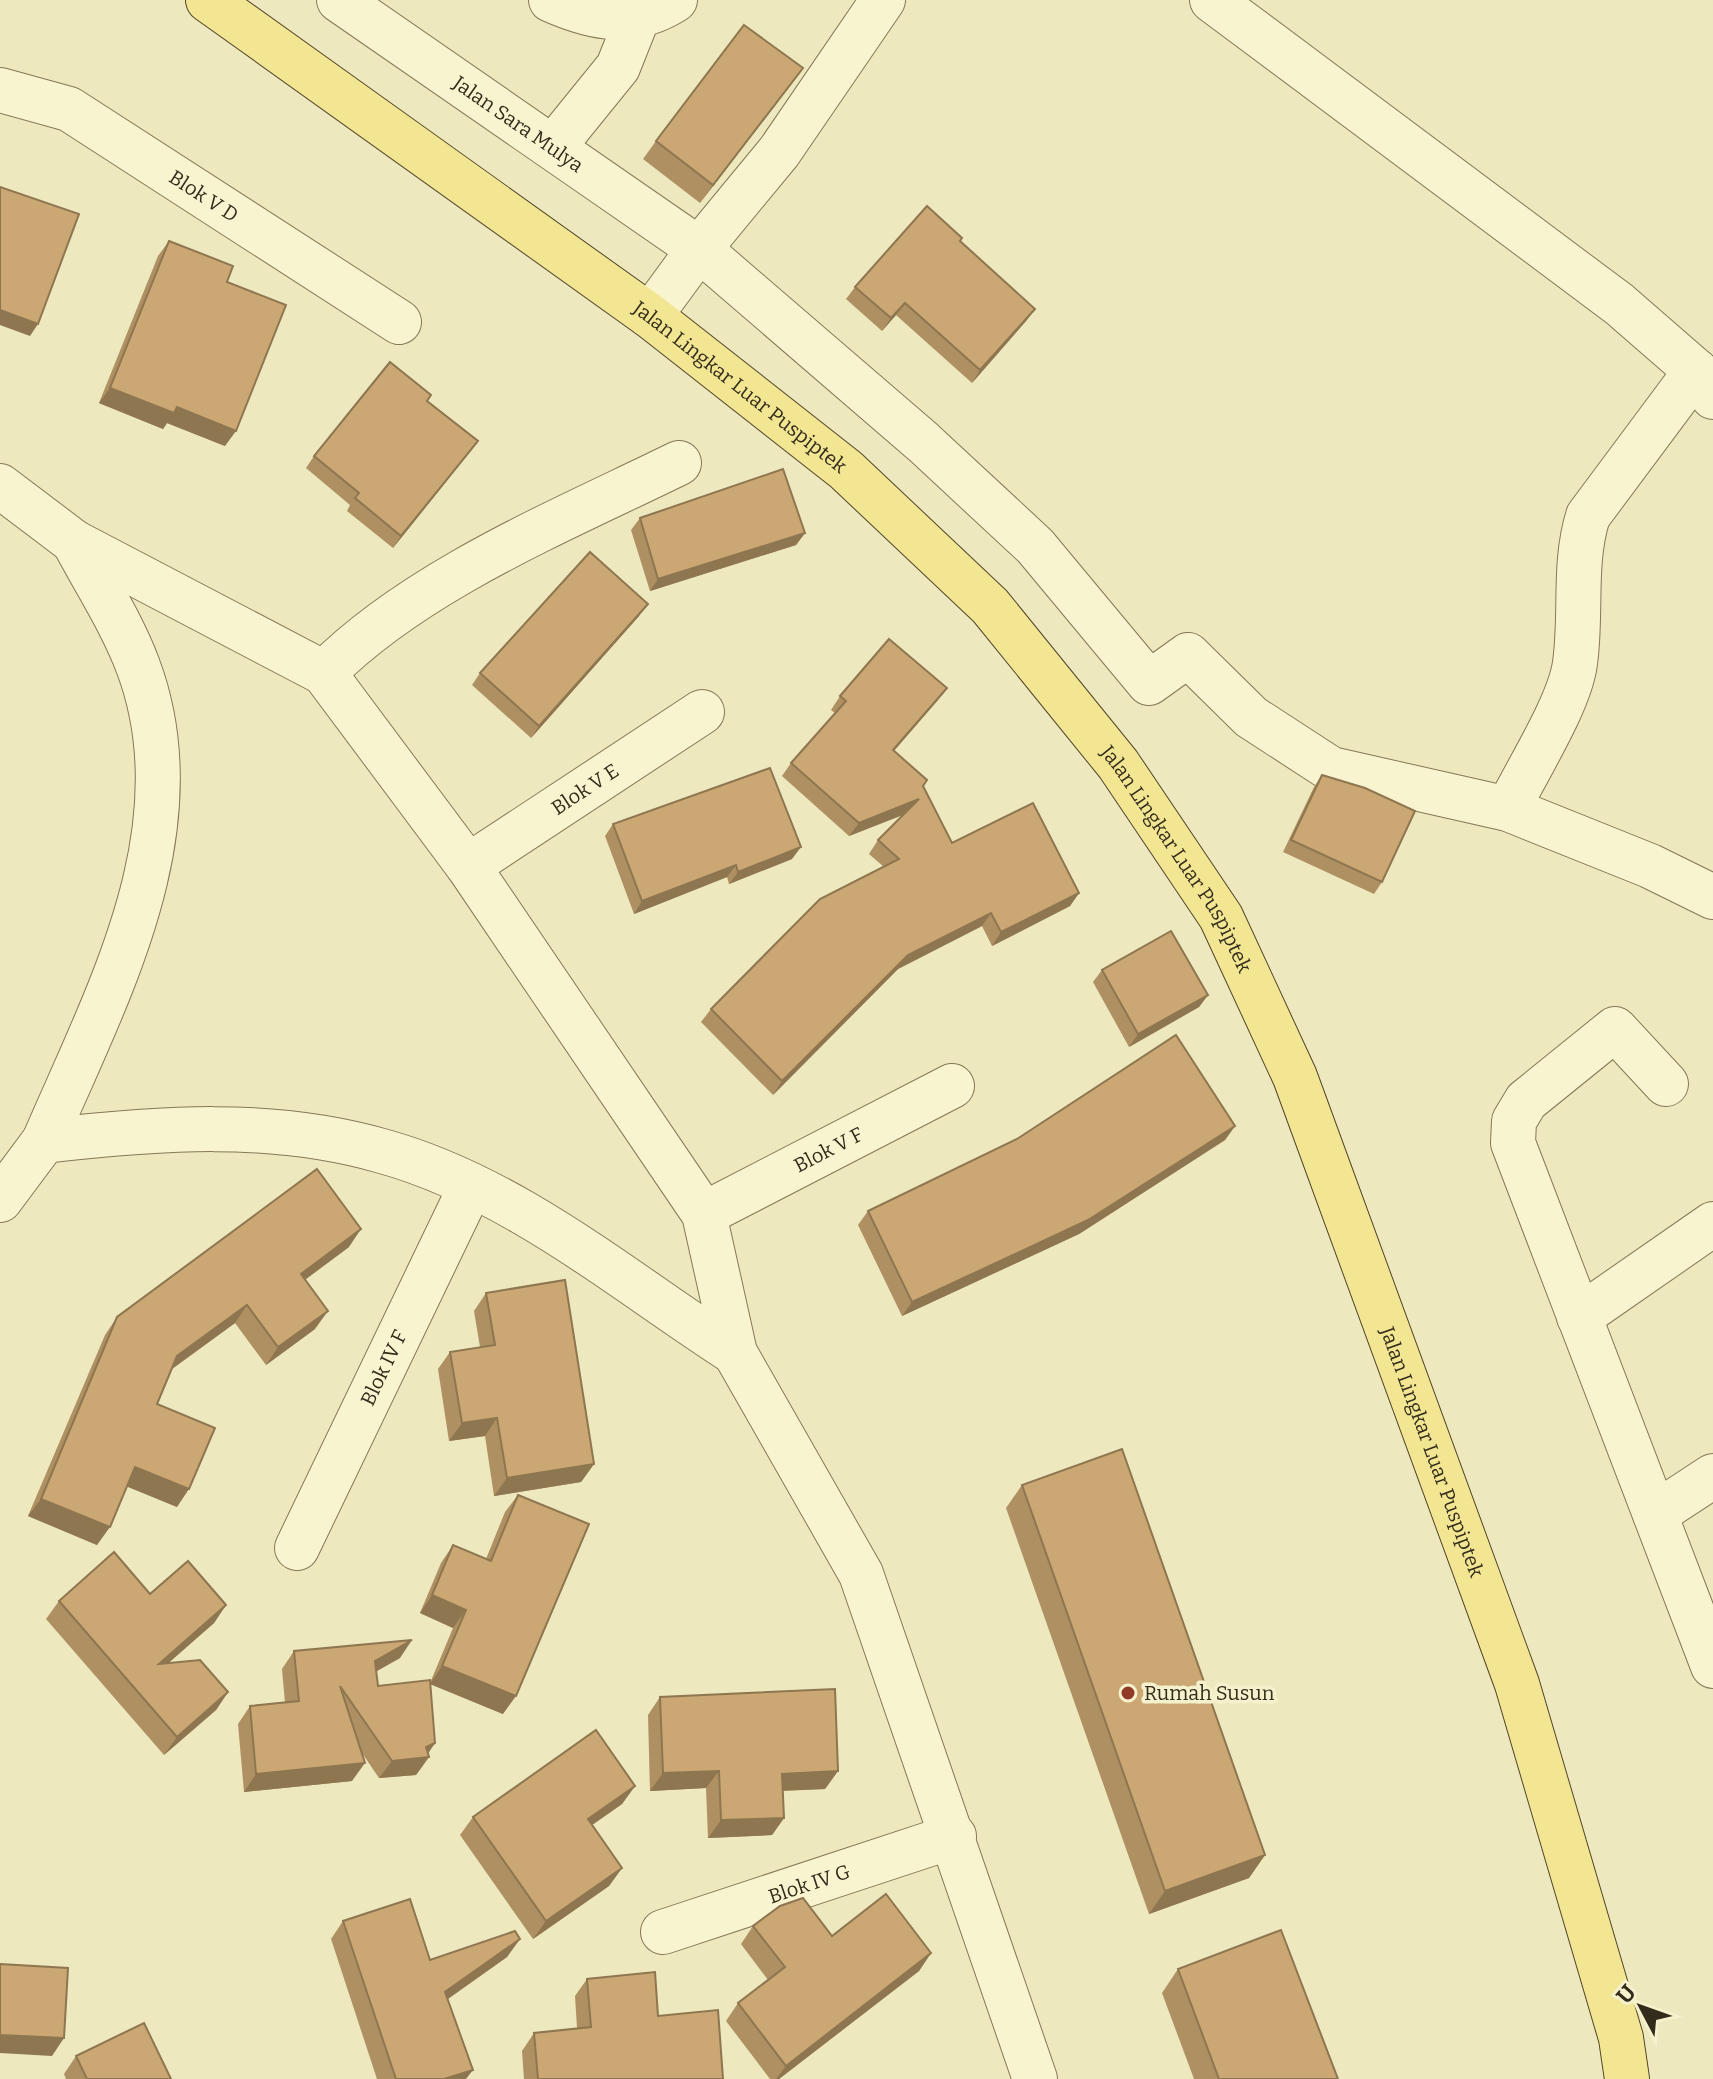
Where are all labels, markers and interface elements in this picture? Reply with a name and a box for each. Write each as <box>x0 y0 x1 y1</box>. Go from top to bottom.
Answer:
street label: Jalan Sara Mulya <box>448 70 588 177</box>
street label: Blok V D <box>165 165 243 227</box>
street label: Jalan Lingkar Luar Puspiptek <box>628 295 852 478</box>
street label: Jalan Lingkar Luar Puspiptek <box>1095 740 1257 977</box>
street label: Blok V E <box>547 758 623 820</box>
street label: Blok V F <box>790 1122 867 1178</box>
street label: Jalan Lingkar Luar Puspiptek <box>1375 1323 1489 1581</box>
street label: Blok IV F <box>355 1326 412 1409</box>
place label: Rumah Susun <box>1144 1681 1275 1705</box>
marker: Rumah Susun <box>1119 1684 1137 1702</box>
street label: Blok IV G <box>765 1859 853 1908</box>
north arrow <box>1601 1967 1681 2047</box>
text: U <box>1611 1979 1642 2009</box>

